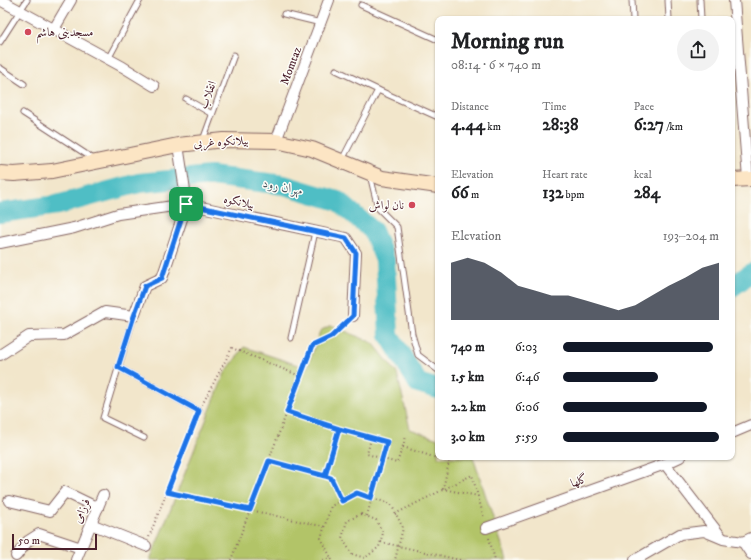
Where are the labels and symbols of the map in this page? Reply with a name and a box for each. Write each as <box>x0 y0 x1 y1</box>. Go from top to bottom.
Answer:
place label: مسجدبنی هاشم <box>36 25 93 44</box>
marker: مسجدبنی هاشم <box>23 27 33 37</box>
street label: Momtaz <box>277 45 305 87</box>
street label: انقلاب <box>196 79 220 111</box>
street label: بیلانکوه غربی <box>193 133 249 152</box>
water label: مهران رود <box>261 175 305 199</box>
pin <box>169 187 203 221</box>
street label: بیلانکوه <box>222 191 256 213</box>
place label: نان لواش <box>369 198 404 213</box>
marker: نان لواش <box>407 200 417 210</box>
street label: گلها <box>568 470 589 491</box>
street label: فرزامی <box>70 496 94 526</box>
scale bar <box>12 532 97 551</box>

